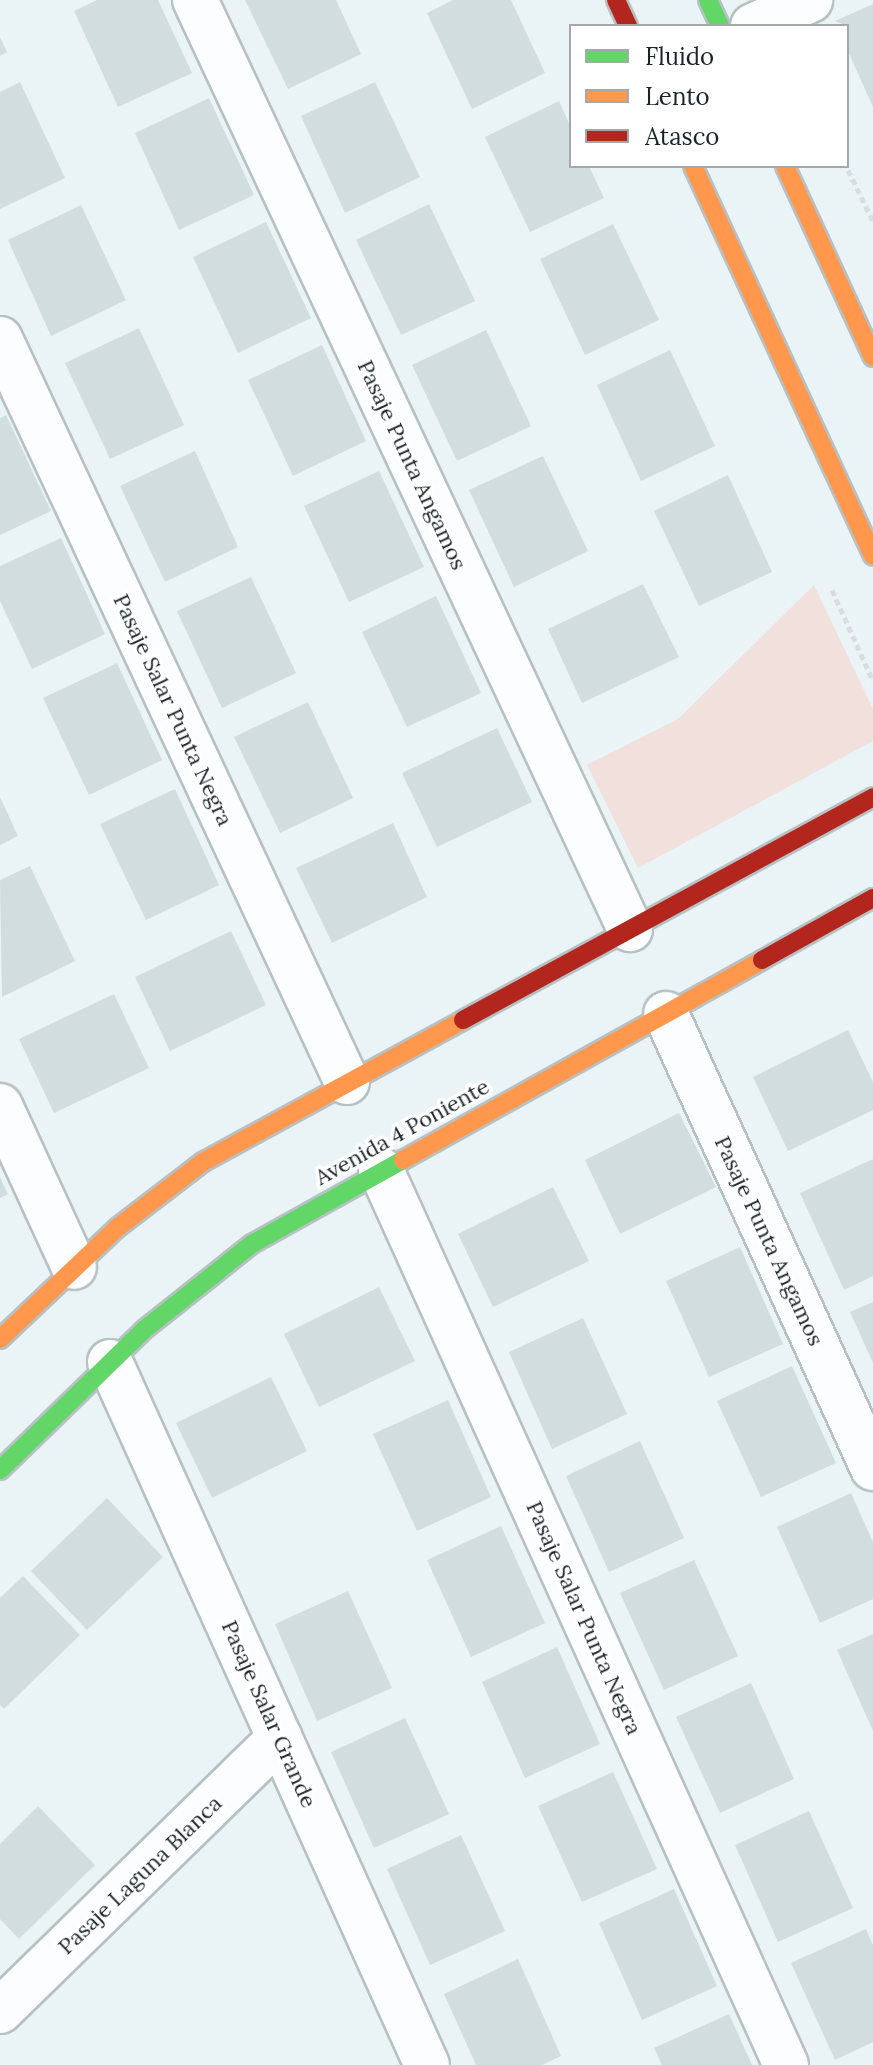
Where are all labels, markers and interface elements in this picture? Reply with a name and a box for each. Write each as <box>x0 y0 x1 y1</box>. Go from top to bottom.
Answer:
legend <box>569 24 849 168</box>
text: Fluido <box>645 41 714 72</box>
text: Lento <box>645 81 710 112</box>
text: Atasco <box>645 121 719 152</box>
street label: Pasaje Punta Angamos <box>352 356 472 574</box>
street label: Pasaje Salar Punta Negra <box>108 590 238 830</box>
street label: Avenida 4 Poniente <box>310 1073 494 1191</box>
street label: Pasaje Punta Angamos <box>709 1132 829 1350</box>
street label: Pasaje Salar Punta Negra <box>521 1497 647 1739</box>
street label: Pasaje Salar Grande <box>216 1616 322 1812</box>
street label: Pasaje Laguna Blanca <box>53 1790 227 1960</box>

